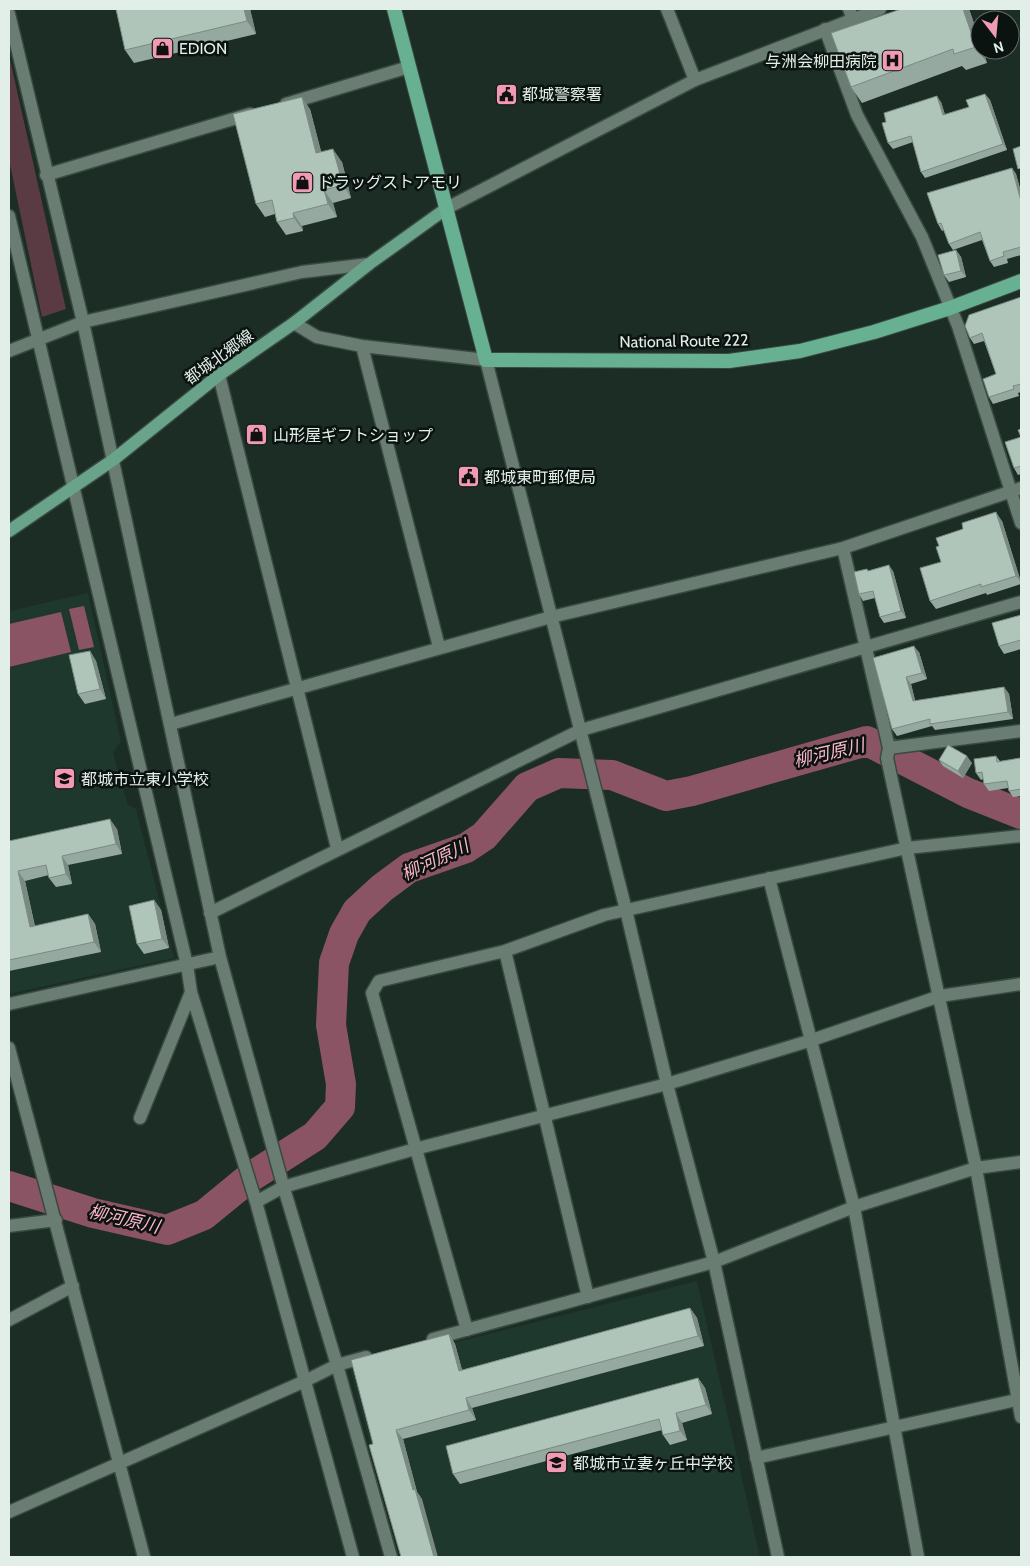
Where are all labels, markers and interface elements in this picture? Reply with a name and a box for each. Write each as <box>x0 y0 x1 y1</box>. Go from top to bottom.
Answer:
north arrow <box>970 10 1020 60</box>
shop icon: EDION <box>151 36 175 60</box>
text: N <box>991 37 1006 58</box>
place label: EDION <box>179 39 227 58</box>
hospital icon: 与洲会柳田病院 <box>881 49 905 73</box>
place label: 与洲会柳田病院 <box>765 52 877 71</box>
public building icon: 都城警察署 <box>494 82 518 106</box>
place label: 都城警察署 <box>522 85 602 104</box>
shop icon: ドラッグストアモリ <box>290 170 314 194</box>
place label: ドラッグストアモリ <box>318 173 462 192</box>
street label: 都城北郷線 <box>181 326 257 388</box>
street label: National Route 222 <box>619 330 749 352</box>
shop icon: 山形屋ギフトショップ <box>245 423 269 447</box>
place label: 山形屋ギフトショップ <box>273 426 433 445</box>
public building icon: 都城東町郵便局 <box>456 465 480 489</box>
place label: 都城東町郵便局 <box>484 468 596 487</box>
water label: 柳河原川 <box>791 734 869 772</box>
school or university icon: 都城市立東小学校 <box>53 767 77 791</box>
place label: 都城市立東小学校 <box>81 770 209 789</box>
water label: 柳河原川 <box>398 834 474 885</box>
water label: 柳河原川 <box>86 1200 164 1238</box>
school or university icon: 都城市立妻ヶ丘中学校 <box>545 1451 569 1475</box>
place label: 都城市立妻ヶ丘中学校 <box>573 1454 733 1473</box>

